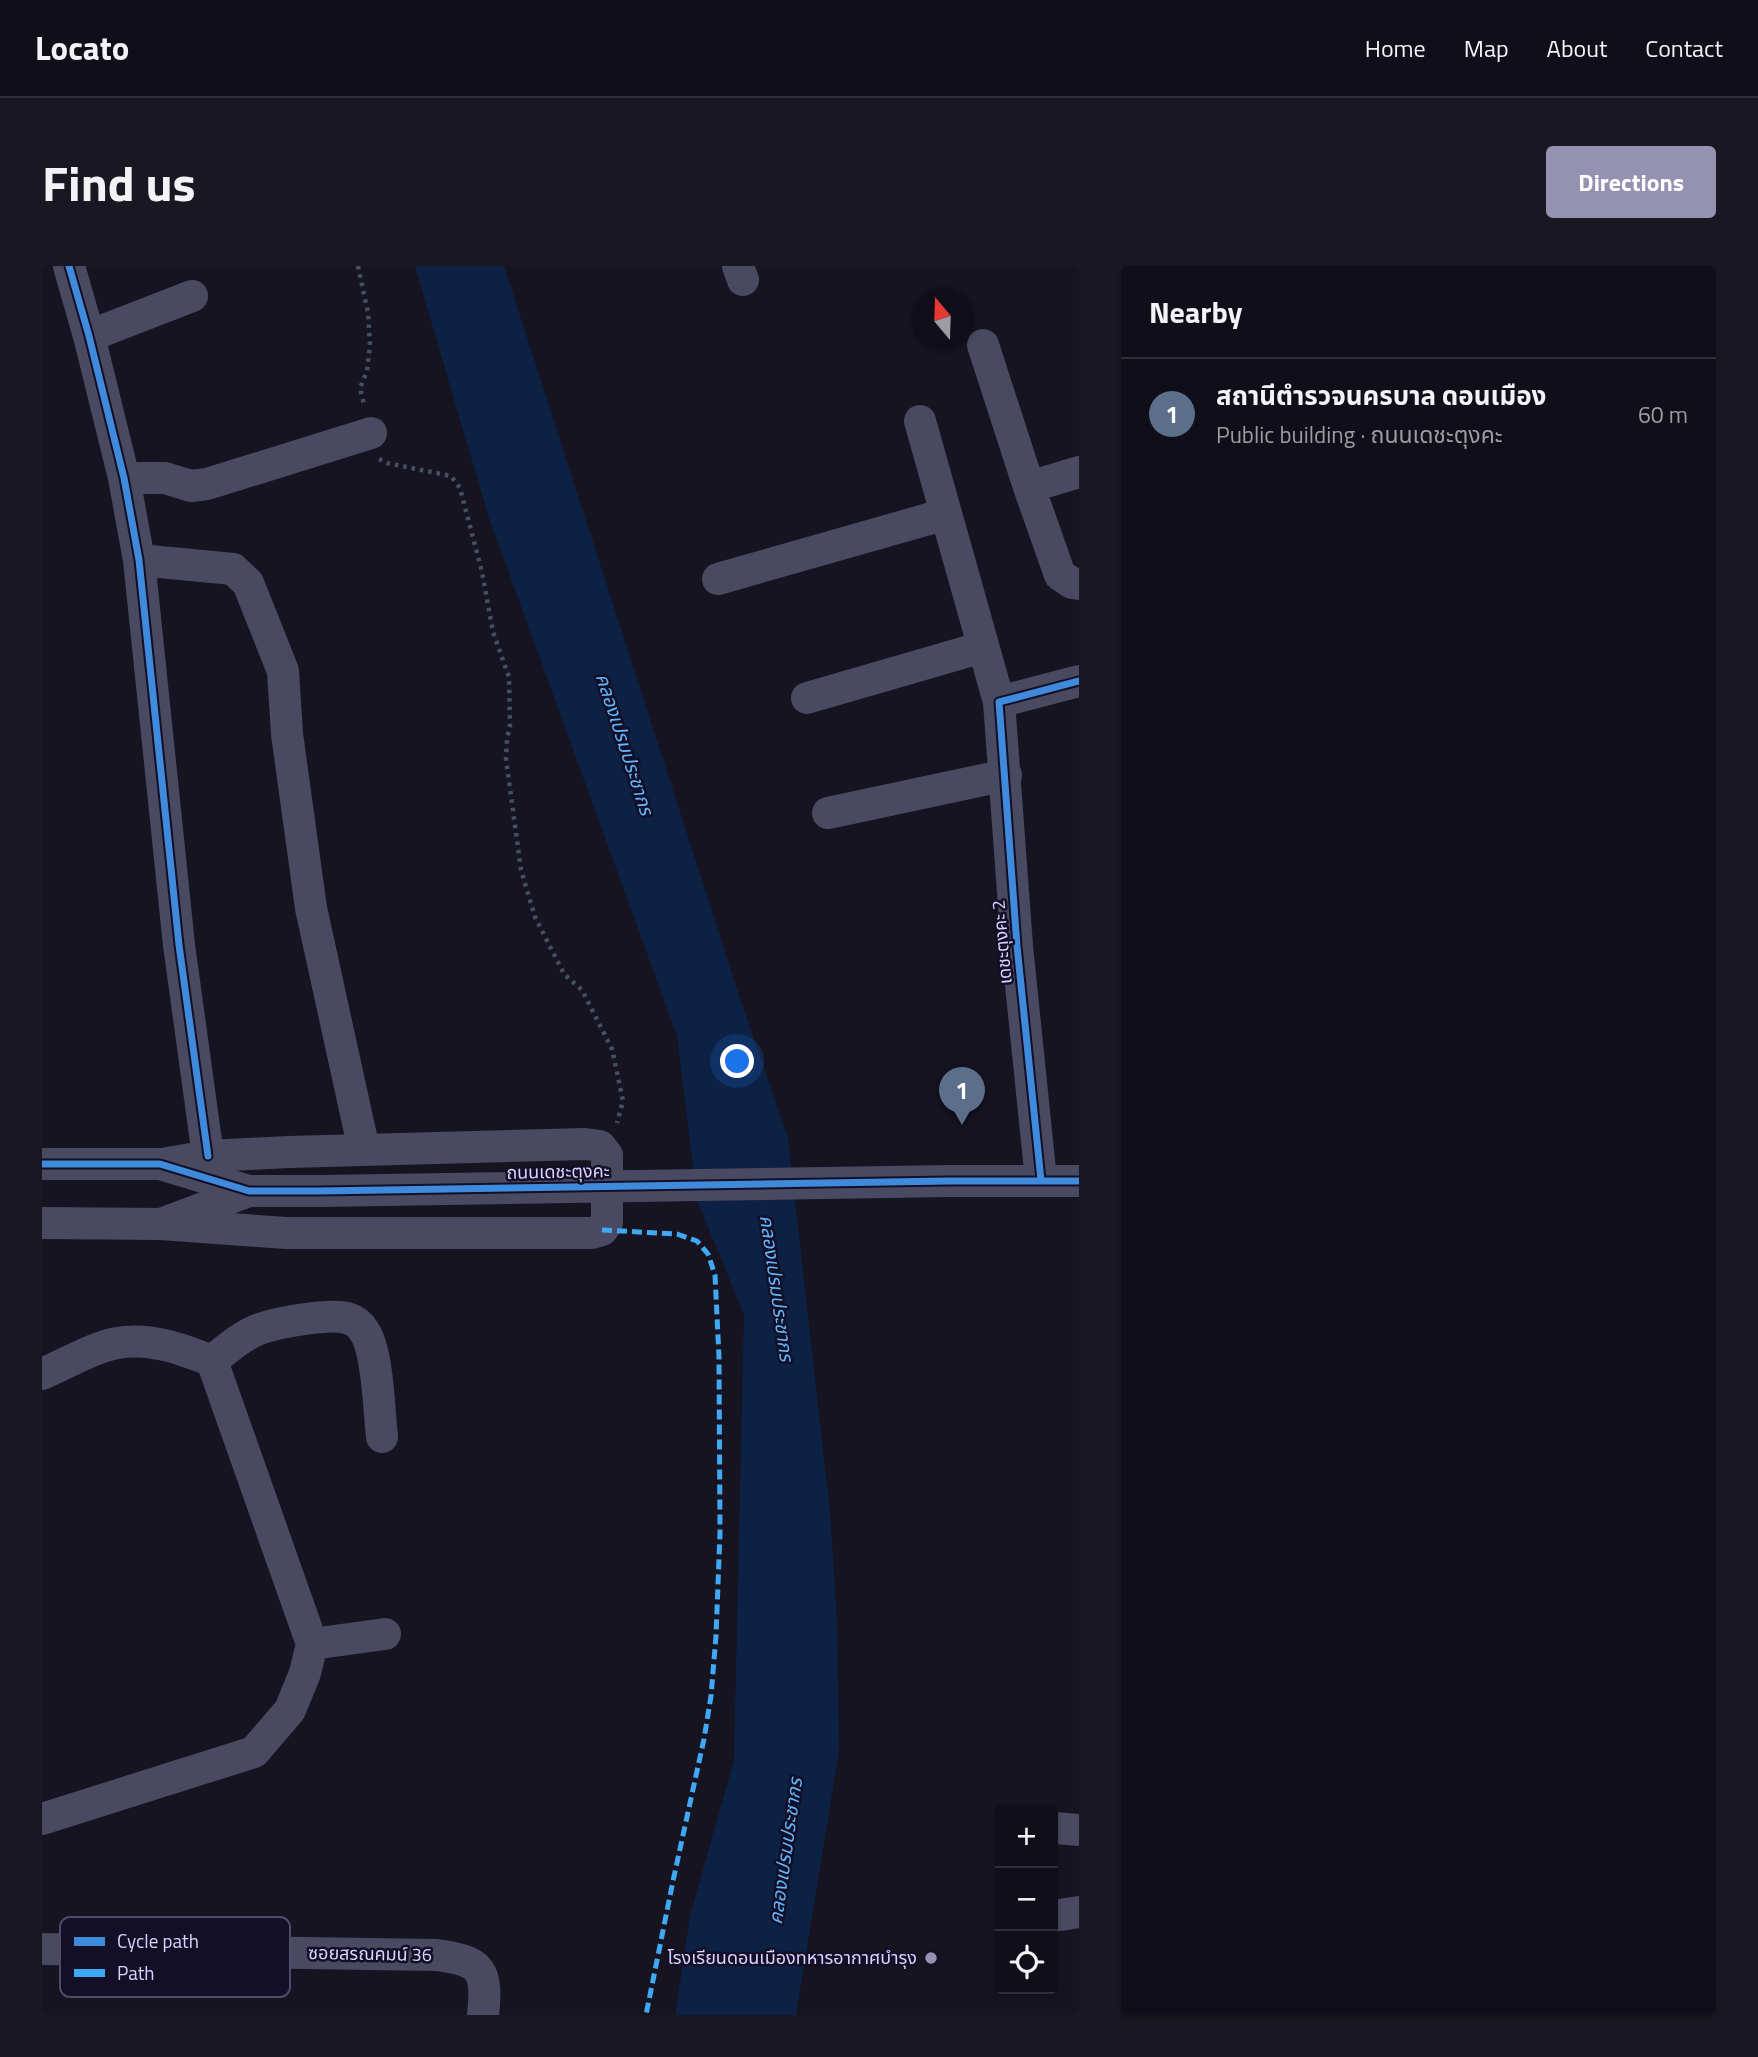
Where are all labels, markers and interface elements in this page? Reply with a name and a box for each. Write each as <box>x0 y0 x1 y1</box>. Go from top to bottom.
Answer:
text: Locato <box>35 23 129 73</box>
text: Home <box>1365 30 1426 66</box>
text: Map <box>1464 30 1509 66</box>
text: About <box>1547 30 1607 66</box>
text: Contact <box>1645 30 1723 66</box>
text: Find us <box>42 145 196 220</box>
button: Directions <box>1546 146 1716 218</box>
north arrow <box>911 287 974 350</box>
text: Nearby <box>1149 289 1242 335</box>
text: สถานีตำรวจนครบาล ดอนเมือง <box>1216 376 1546 415</box>
text: 1 <box>1166 397 1178 432</box>
text: 60 m <box>1638 397 1688 432</box>
text: Public building · ถนนเดชะตุงคะ <box>1216 417 1503 452</box>
water label: คลองเปรมประชากร <box>589 669 663 820</box>
street label: เดชะตุงคะ 2 <box>984 899 1019 985</box>
your location <box>720 1044 754 1078</box>
pin: 1 <box>939 1067 985 1125</box>
street label: ถนนเดชะตุงคะ <box>506 1157 610 1186</box>
water label: คลองเปรมประชากร <box>753 1213 802 1365</box>
water label: คลองเปรมประชากร <box>760 1774 809 1926</box>
map controls <box>995 1805 1058 1994</box>
button: + <box>995 1805 1058 1868</box>
button: − <box>995 1868 1058 1931</box>
legend <box>60 1917 290 1997</box>
text: Cycle path <box>117 1926 199 1955</box>
button: locate <box>995 1931 1058 1994</box>
street label: ซอยสรณคมน์ 36 <box>308 1939 432 1968</box>
place label: โรงเรียนดอนเมืองทหารอากาศบำรุง <box>667 1944 917 1971</box>
marker: โรงเรียนดอนเมืองทหารอากาศบำรุง <box>923 1950 939 1966</box>
text: Path <box>117 1958 155 1987</box>

